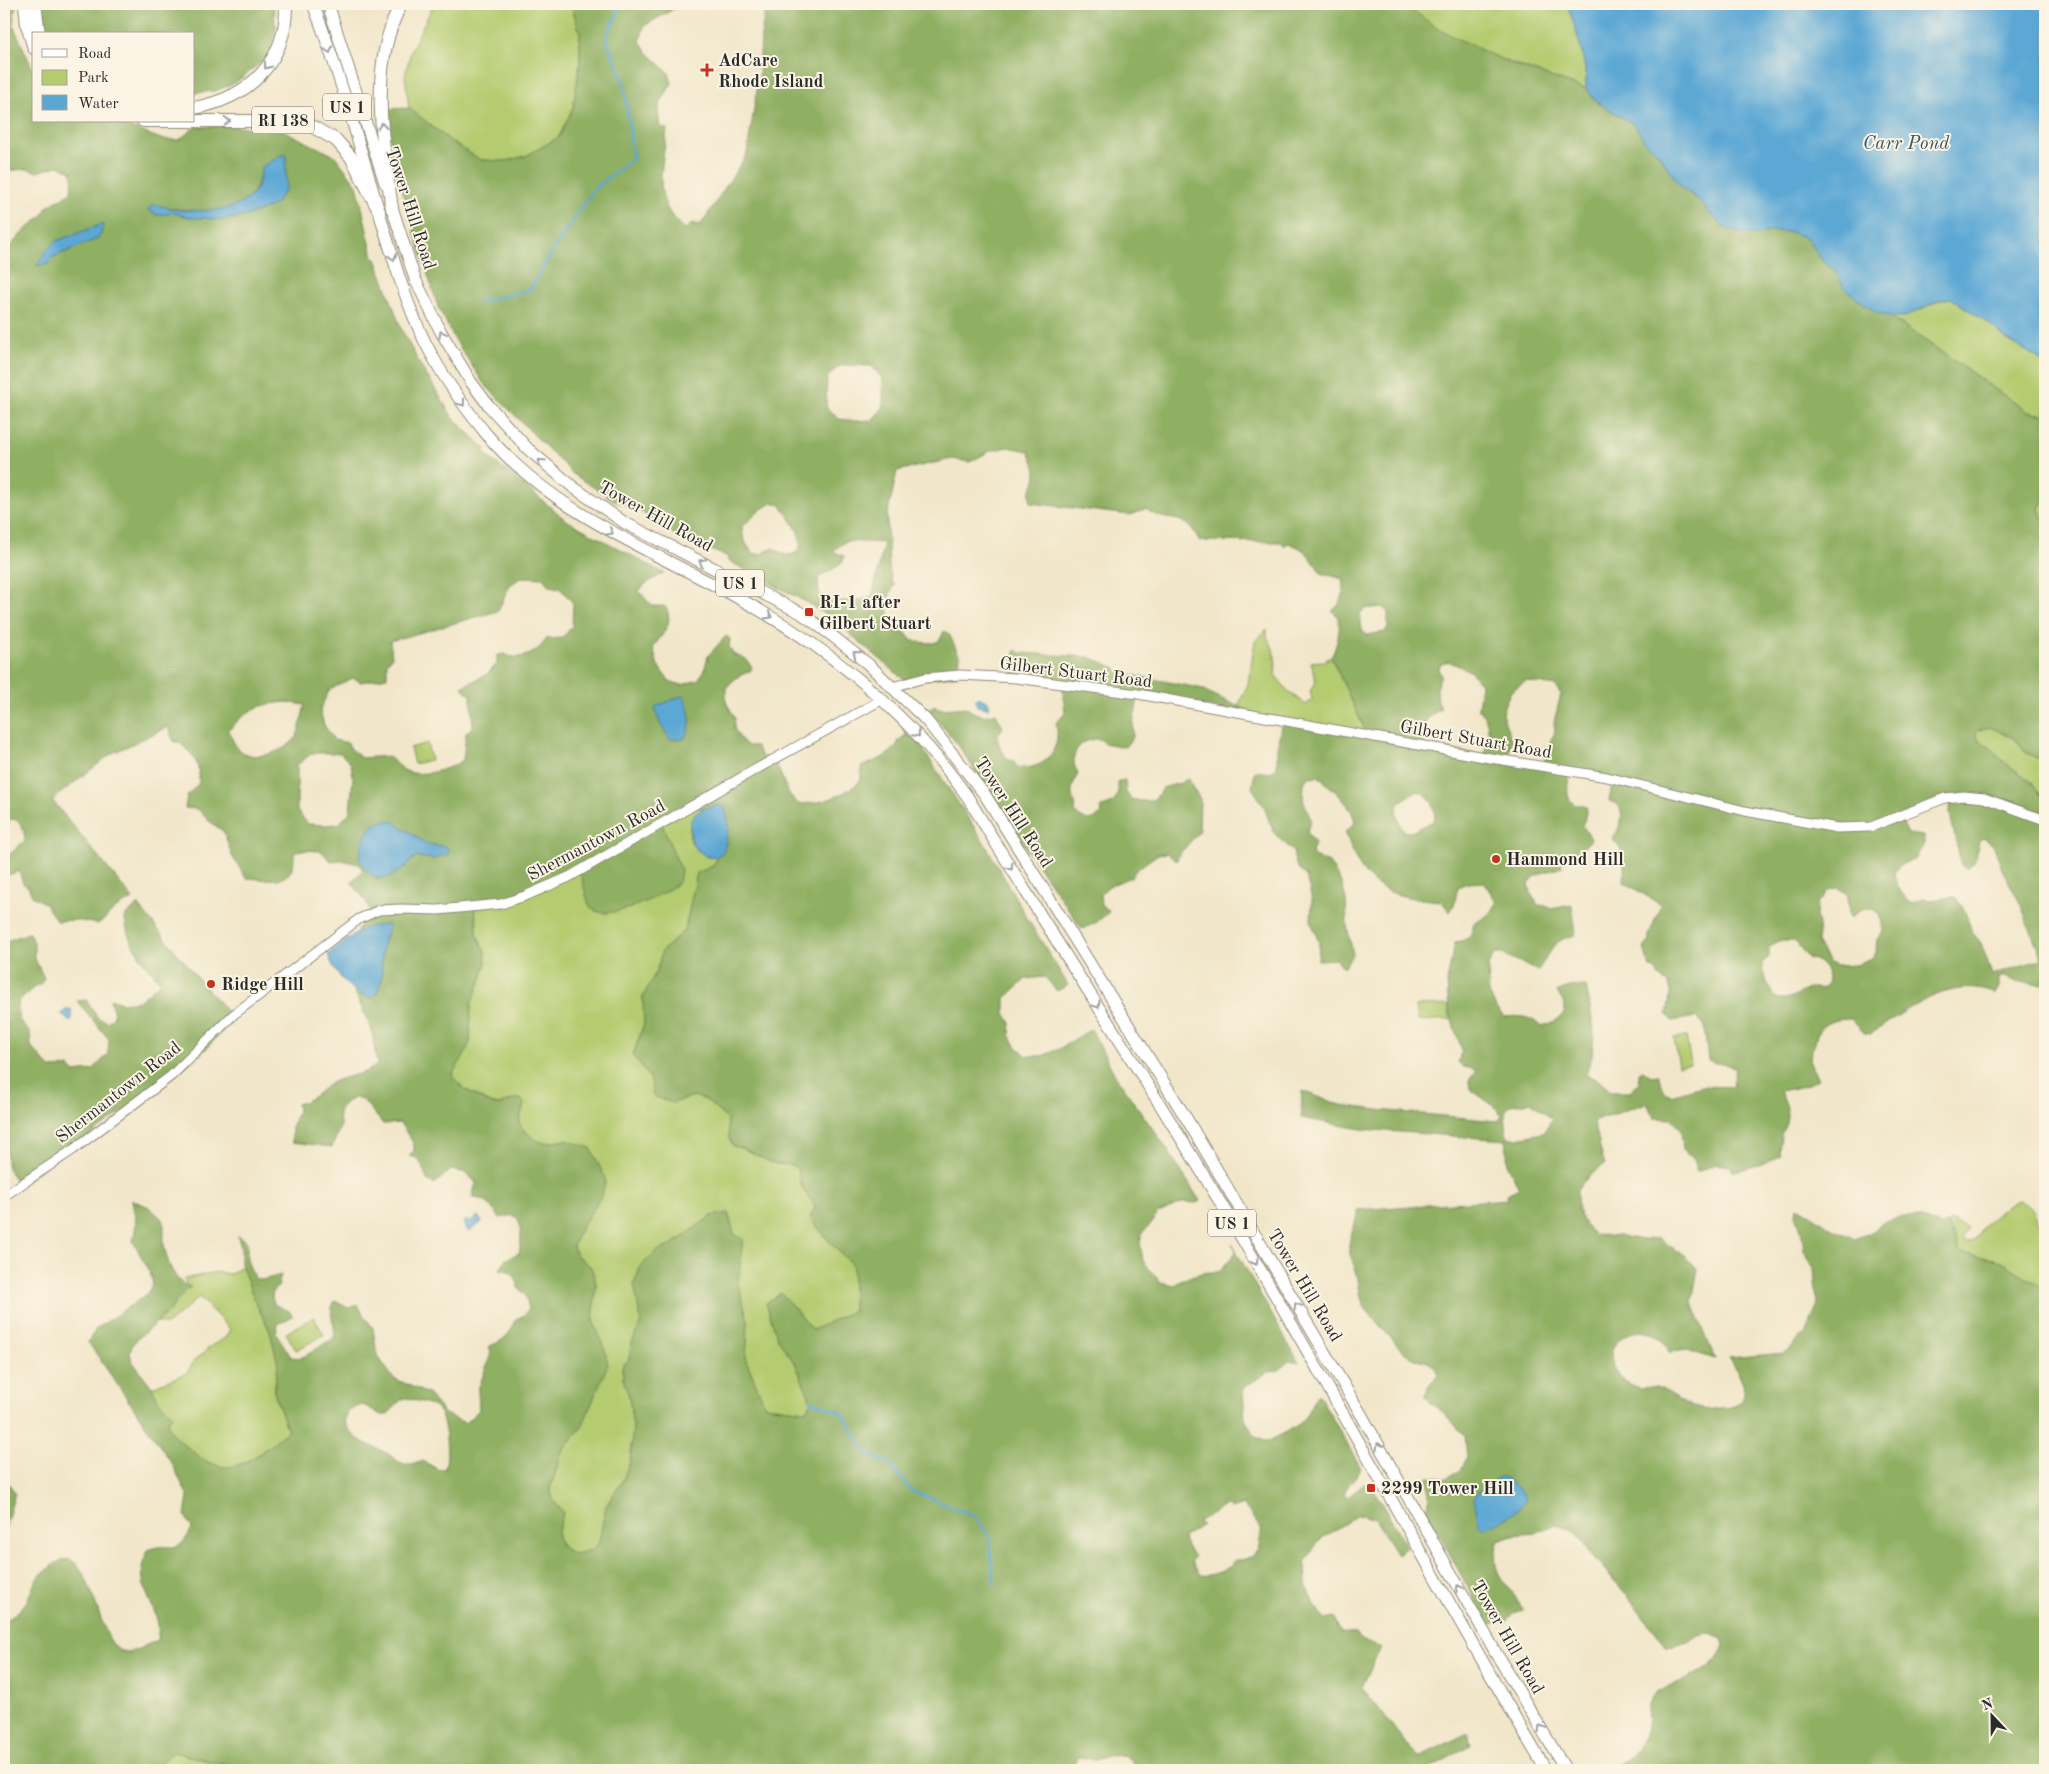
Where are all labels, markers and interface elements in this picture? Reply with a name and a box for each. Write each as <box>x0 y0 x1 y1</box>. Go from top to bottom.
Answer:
legend <box>32 32 195 122</box>
one-way arrow <box>324 45 334 53</box>
text: Road <box>78 47 112 62</box>
place label: AdCare Rhode Island <box>718 52 824 91</box>
one-way arrow <box>265 60 273 69</box>
marker: AdCare Rhode Island <box>700 63 714 77</box>
text: Park <box>78 71 109 86</box>
road number: US 1 <box>323 94 371 120</box>
text: Water <box>78 97 119 112</box>
road number: RI 138 <box>252 106 314 134</box>
one-way arrow <box>223 116 231 127</box>
one-way arrow <box>377 121 388 129</box>
water label: Carr Pond <box>1863 135 1950 154</box>
street label: Tower Hill Road <box>382 145 438 272</box>
one-way arrow <box>387 252 397 261</box>
one-way arrow <box>438 331 448 340</box>
one-way arrow <box>456 397 465 407</box>
one-way arrow <box>538 458 547 467</box>
street label: Tower Hill Road <box>595 478 716 556</box>
one-way arrow <box>605 526 614 536</box>
one-way arrow <box>698 558 707 568</box>
road number: US 1 <box>716 570 764 596</box>
place label: RI-1 after Gilbert Stuart <box>819 594 932 633</box>
marker: RI-1 after Gilbert Stuart <box>803 606 815 618</box>
one-way arrow <box>764 610 773 620</box>
one-way arrow <box>853 652 862 660</box>
street label: Gilbert Stuart Road <box>999 655 1153 691</box>
street label: Gilbert Stuart Road <box>1399 718 1553 762</box>
one-way arrow <box>911 729 920 738</box>
street label: Tower Hill Road <box>971 754 1056 871</box>
street label: Shermantown Road <box>525 797 668 885</box>
place label: Hammond Hill <box>1506 851 1624 869</box>
marker: Hammond Hill <box>1490 853 1502 865</box>
one-way arrow <box>1004 862 1013 871</box>
place label: Ridge Hill <box>221 976 304 994</box>
marker: Ridge Hill <box>205 978 217 990</box>
one-way arrow <box>1090 999 1100 1008</box>
street label: Shermantown Road <box>53 1039 185 1147</box>
road number: US 1 <box>1208 1210 1256 1236</box>
street label: Tower Hill Road <box>1263 1226 1345 1345</box>
one-way arrow <box>1249 1257 1259 1266</box>
one-way arrow <box>1294 1302 1304 1311</box>
one-way arrow <box>1376 1443 1386 1452</box>
place label: 2299 Tower Hill <box>1381 1480 1514 1498</box>
marker: 2299 Tower Hill <box>1365 1482 1377 1494</box>
street label: Tower Hill Road <box>1467 1578 1547 1697</box>
one-way arrow <box>1456 1584 1466 1593</box>
north arrow <box>1966 1692 2016 1742</box>
text: N <box>1980 1696 1995 1713</box>
one-way arrow <box>1537 1725 1547 1734</box>

